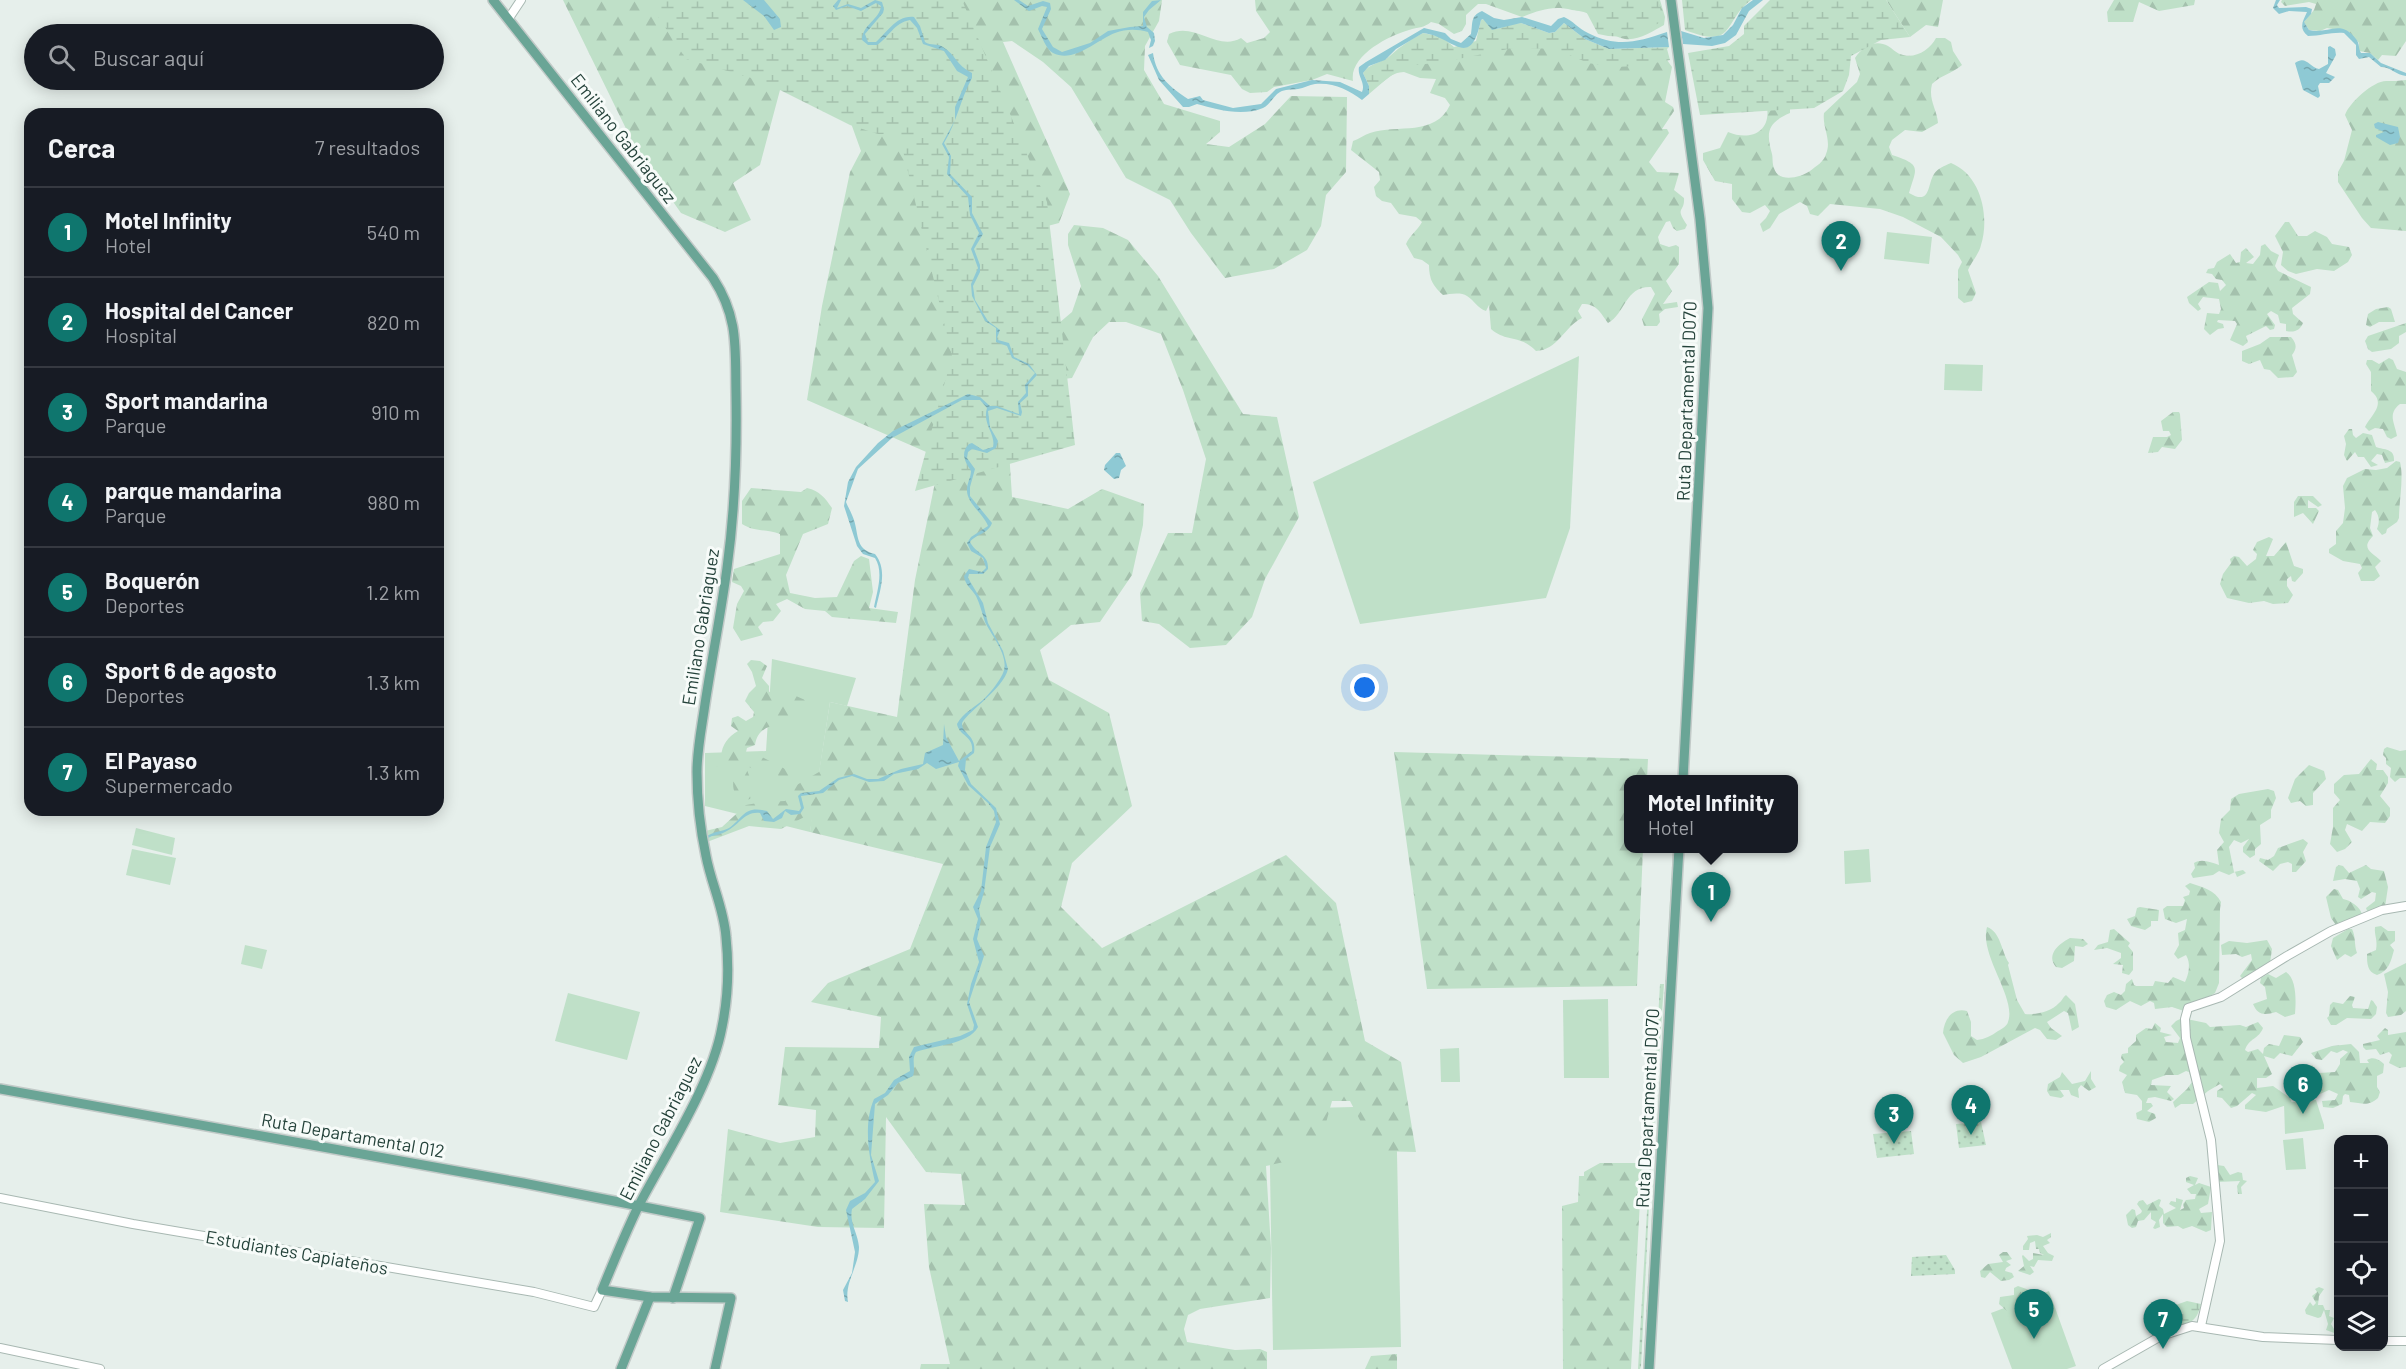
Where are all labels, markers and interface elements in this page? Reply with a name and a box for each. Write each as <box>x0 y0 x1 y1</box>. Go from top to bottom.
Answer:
search box <box>24 24 444 90</box>
icon: search <box>45 41 78 74</box>
text: Buscar aquí <box>93 44 204 70</box>
street label: Emiliano Gabriaguez <box>567 69 681 207</box>
text: Cerca <box>48 132 115 163</box>
text: 7 resultados <box>315 135 420 159</box>
text: Motel Infinity <box>105 207 232 233</box>
text: 1 <box>64 220 71 244</box>
text: 540 m <box>367 220 420 244</box>
pin: 2 <box>1822 222 1860 271</box>
text: Hotel <box>105 233 151 257</box>
text: Hospital del Cancer <box>105 297 293 323</box>
street label: Ruta Departamental D070 <box>1672 301 1700 501</box>
text: 2 <box>62 310 73 334</box>
text: 820 m <box>367 310 420 334</box>
text: Hospital <box>105 323 177 347</box>
text: Sport mandarina <box>105 387 268 413</box>
text: 3 <box>62 400 73 424</box>
text: 910 m <box>371 400 420 424</box>
text: Parque <box>105 413 166 437</box>
text: parque mandarina <box>105 477 282 503</box>
text: 4 <box>61 490 74 514</box>
text: 980 m <box>367 490 420 514</box>
text: Parque <box>105 503 166 527</box>
street label: Emiliano Gabriaguez <box>677 547 723 707</box>
text: Boquerón <box>105 567 200 593</box>
text: 5 <box>62 580 73 604</box>
text: 1.2 km <box>366 580 420 604</box>
text: Deportes <box>105 593 184 617</box>
text: Sport 6 de agosto <box>105 657 277 683</box>
text: 6 <box>62 670 73 694</box>
text: 1.3 km <box>367 670 420 694</box>
your location <box>1350 673 1379 702</box>
text: Deportes <box>105 683 184 707</box>
text: El Payaso <box>105 747 197 773</box>
text: 7 <box>63 760 72 784</box>
text: 1.3 km <box>367 760 420 784</box>
text: Supermercado <box>105 773 233 797</box>
popup <box>1624 775 1798 853</box>
text: Motel Infinity <box>1648 789 1774 815</box>
text: Hotel <box>1648 815 1694 839</box>
pin: 1 <box>1692 872 1730 922</box>
street label: Ruta Departamental D070 <box>1631 1008 1663 1208</box>
street label: Emiliano Gabriaguez <box>614 1052 706 1204</box>
pin: 6 <box>2284 1064 2322 1114</box>
pin: 4 <box>1952 1086 1990 1135</box>
pin: 3 <box>1874 1094 1914 1144</box>
street label: Ruta Departamental 012 <box>260 1108 446 1162</box>
map controls <box>2334 1135 2388 1351</box>
button: + <box>2334 1135 2388 1189</box>
button: − <box>2334 1189 2388 1243</box>
street label: Estudiantes Capiateños <box>204 1225 390 1279</box>
button: locate <box>2334 1243 2388 1297</box>
pin: 5 <box>2014 1290 2054 1339</box>
button: layers <box>2334 1297 2388 1351</box>
pin: 7 <box>2144 1300 2182 1349</box>

